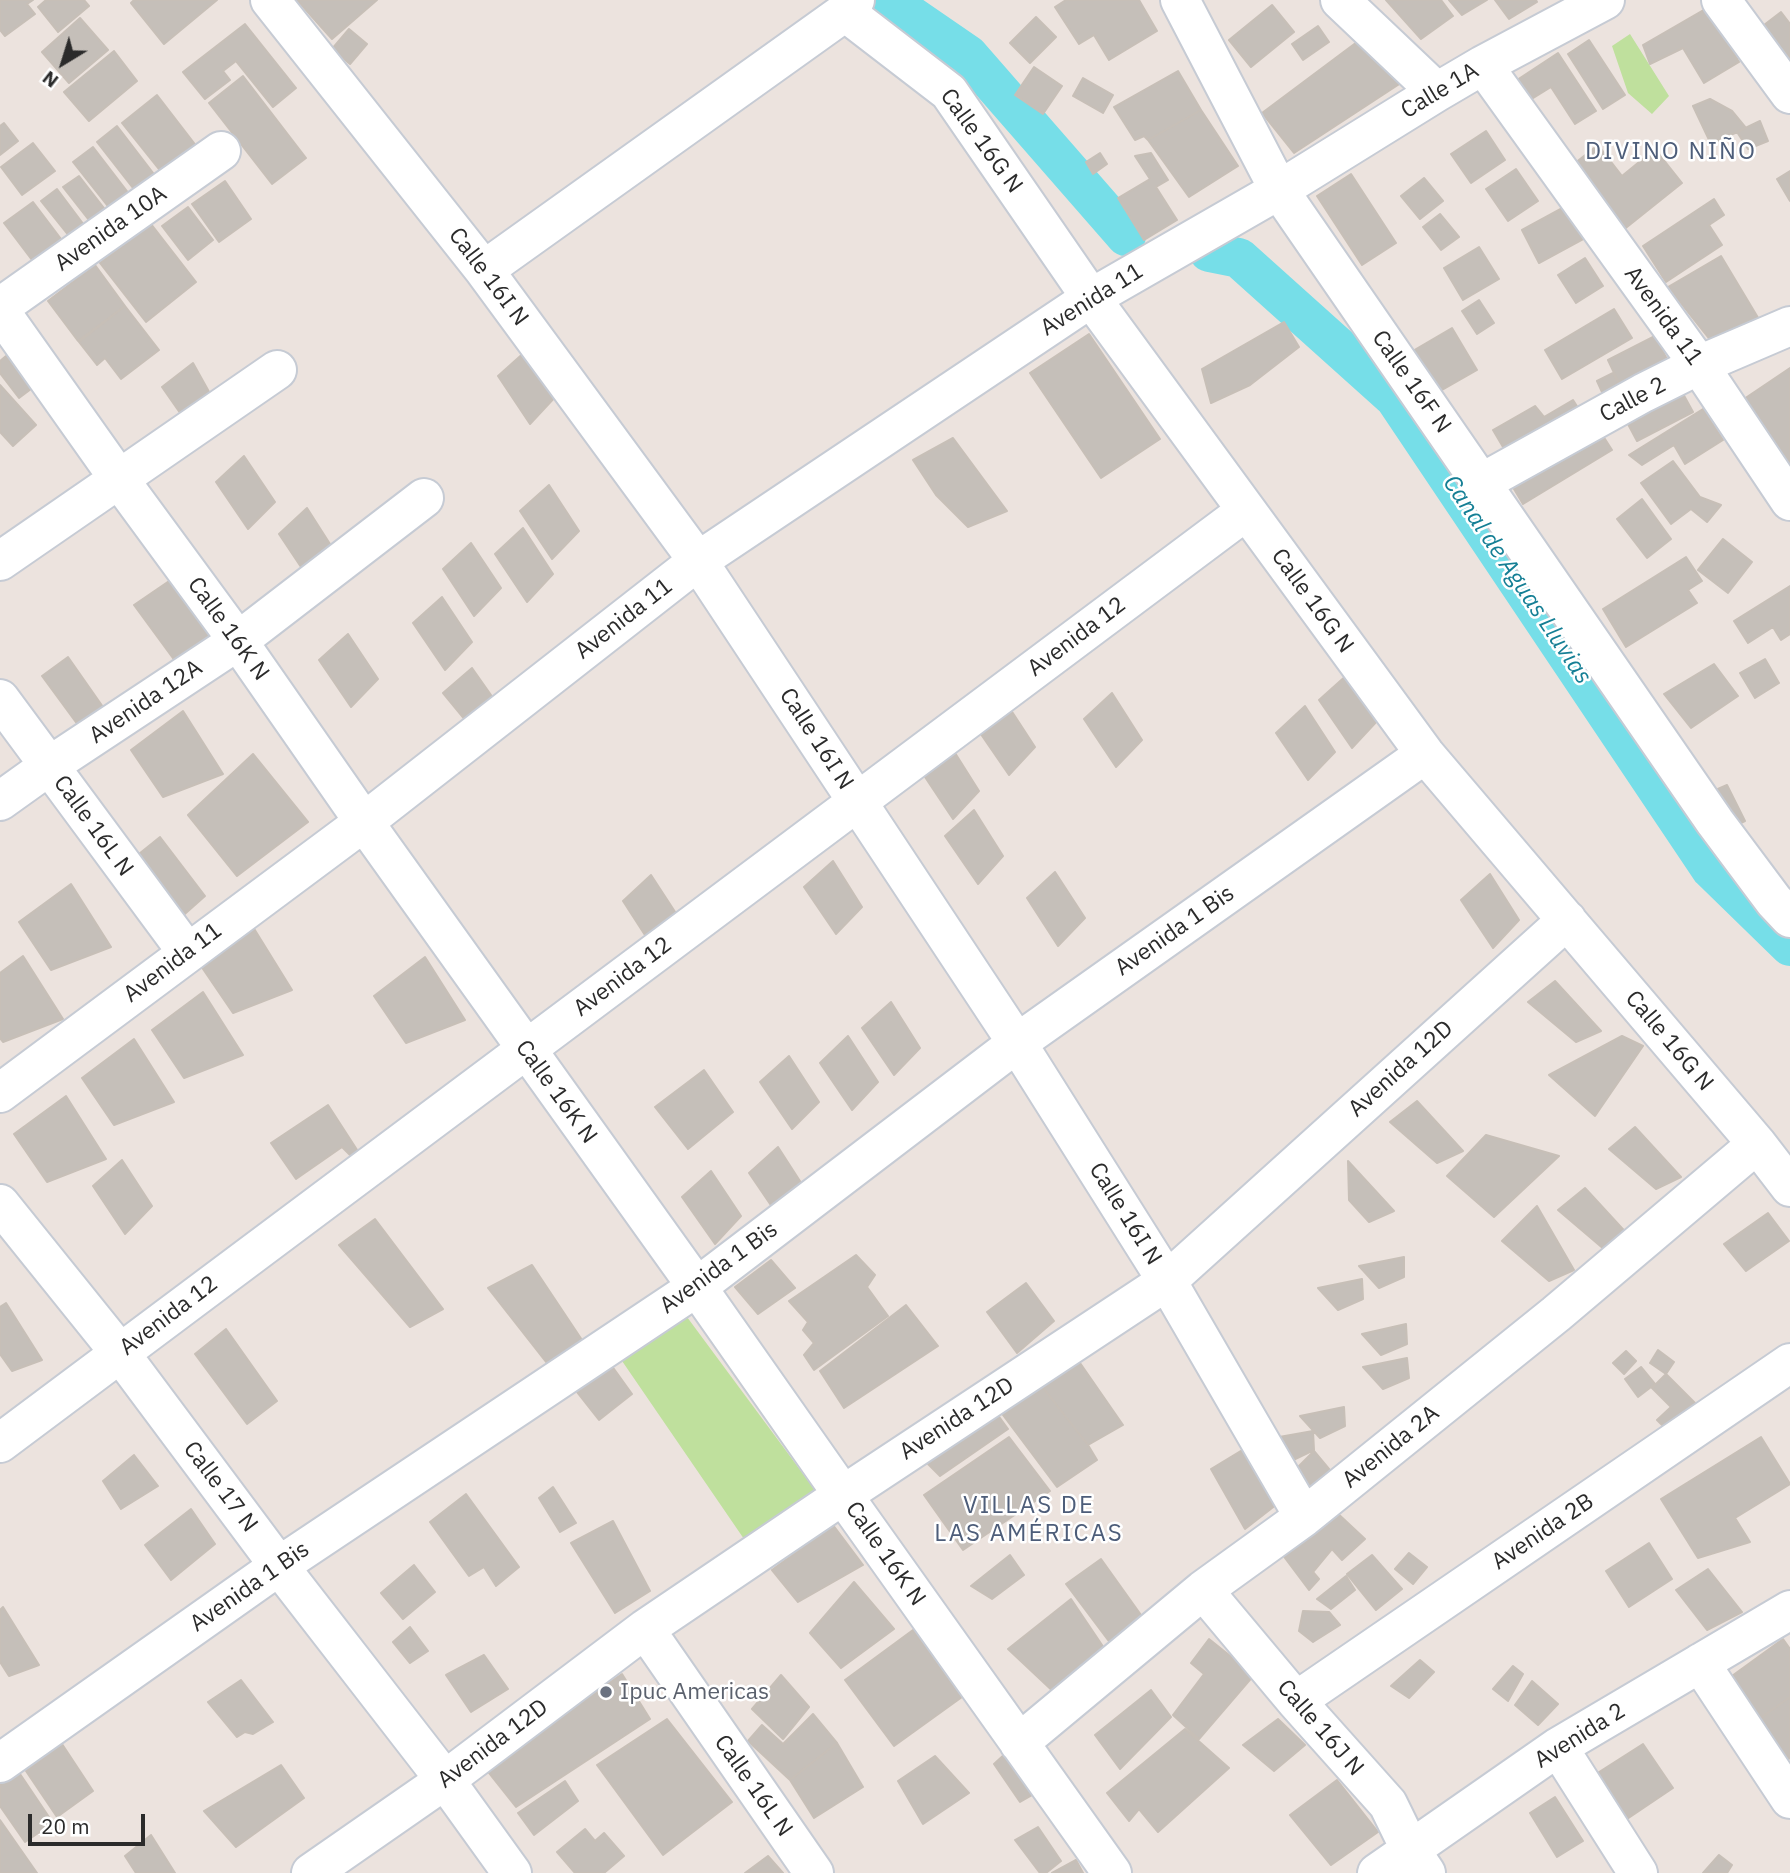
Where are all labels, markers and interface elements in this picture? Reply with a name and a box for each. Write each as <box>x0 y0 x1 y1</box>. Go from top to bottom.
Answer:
north arrow <box>28 28 98 98</box>
street label: Calle 1A <box>1396 57 1484 125</box>
text: N <box>37 66 63 93</box>
street label: Calle 16G N <box>934 83 1028 199</box>
district label: DIVINO NIÑO <box>1586 138 1756 166</box>
street label: Avenida 10A <box>50 180 172 278</box>
street label: Calle 16I N <box>442 223 534 331</box>
street label: Avenida 11 <box>1036 258 1148 342</box>
street label: Avenida 11 <box>1618 261 1708 371</box>
street label: Calle 16F N <box>1366 325 1456 439</box>
street label: Calle 2 <box>1595 371 1671 429</box>
water label: Canal de Aguas Lluvias <box>1436 470 1598 690</box>
street label: Calle 16G N <box>1265 543 1359 659</box>
street label: Calle 16K N <box>181 572 275 686</box>
street label: Avenida 11 <box>570 573 678 665</box>
street label: Avenida 12 <box>1023 591 1131 683</box>
street label: Avenida 12A <box>84 654 208 750</box>
street label: Calle 16I N <box>773 683 859 795</box>
street label: Calle 16L N <box>47 770 139 882</box>
street label: Avenida 1 Bis <box>1110 880 1240 982</box>
street label: Avenida 11 <box>119 917 227 1009</box>
street label: Avenida 12 <box>569 931 677 1023</box>
street label: Calle 16G N <box>1619 985 1719 1097</box>
street label: Avenida 12D <box>1343 1015 1459 1123</box>
street label: Calle 16K N <box>509 1035 603 1149</box>
street label: Calle 16I N <box>1083 1158 1167 1270</box>
street label: Avenida 1 Bis <box>655 1216 783 1320</box>
street label: Avenida 12 <box>115 1270 223 1362</box>
street label: Avenida 12D <box>895 1372 1019 1466</box>
street label: Avenida 2A <box>1337 1400 1445 1494</box>
street label: Calle 17 N <box>177 1436 263 1538</box>
street label: Avenida 2B <box>1487 1488 1599 1576</box>
district label: VILLAS DE LAS AMÉRICAS <box>936 1492 1122 1548</box>
street label: Calle 16K N <box>839 1497 931 1611</box>
street label: Avenida 1 Bis <box>185 1536 315 1638</box>
street label: Calle 16J N <box>1271 1674 1369 1782</box>
place label: Ipuc Americas <box>620 1678 769 1706</box>
marker: Ipuc Americas <box>598 1684 614 1700</box>
street label: Avenida 12D <box>432 1694 554 1794</box>
street label: Avenida 2 <box>1530 1697 1630 1775</box>
street label: Calle 16L N <box>708 1730 798 1842</box>
scale bar <box>32 1800 149 1844</box>
text: 20 m <box>41 1812 90 1840</box>

